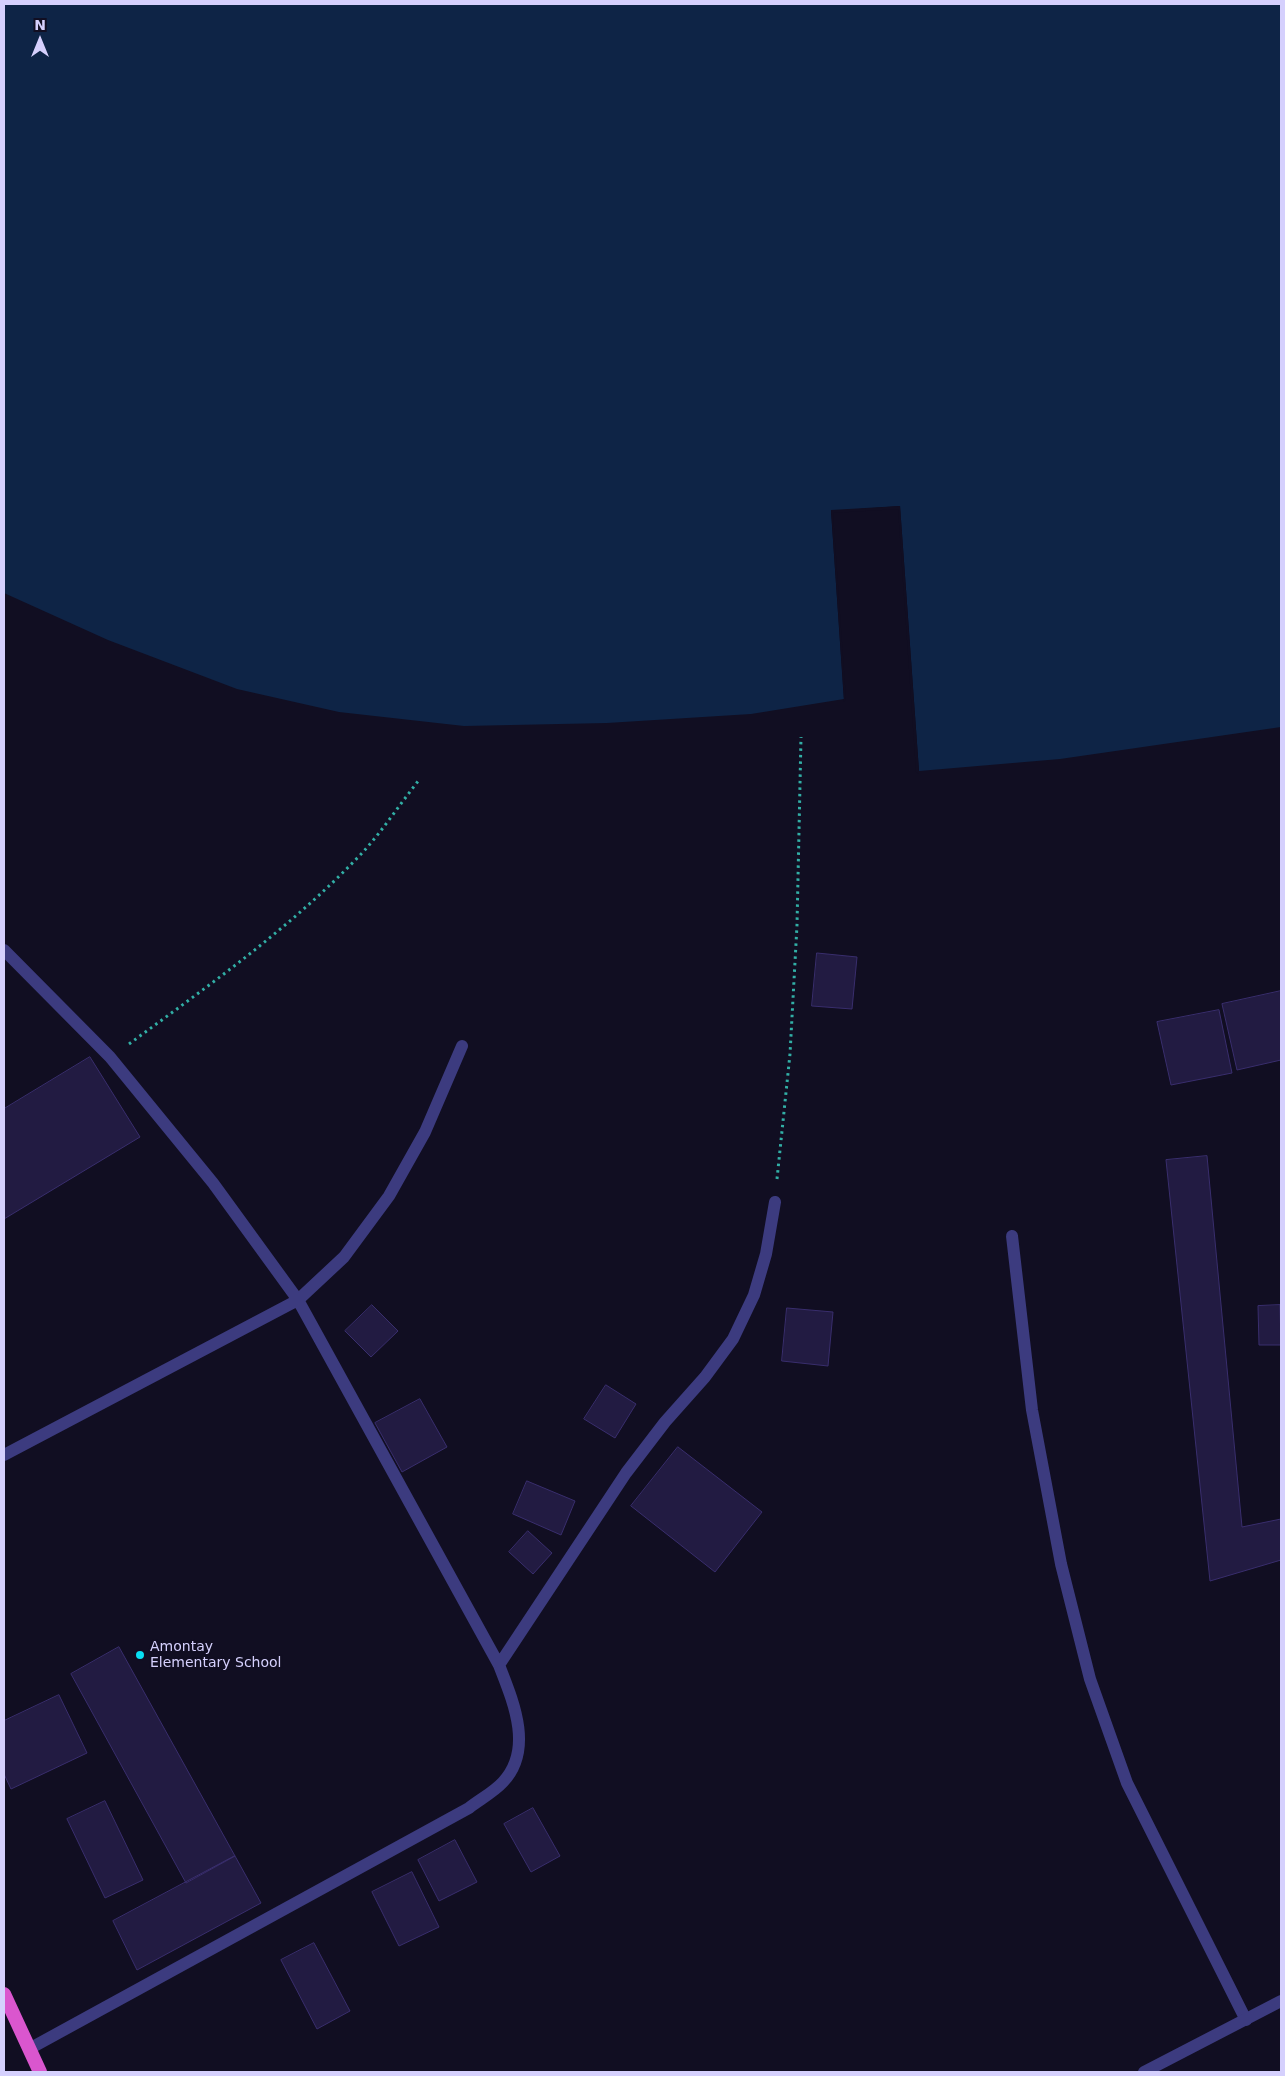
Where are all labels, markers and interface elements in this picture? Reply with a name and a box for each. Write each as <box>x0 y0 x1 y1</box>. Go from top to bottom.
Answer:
north arrow <box>15 15 65 65</box>
text: N <box>34 17 46 33</box>
place label: Amontay Elementary School <box>150 1639 282 1671</box>
marker: Amontay Elementary School <box>134 1649 146 1661</box>

